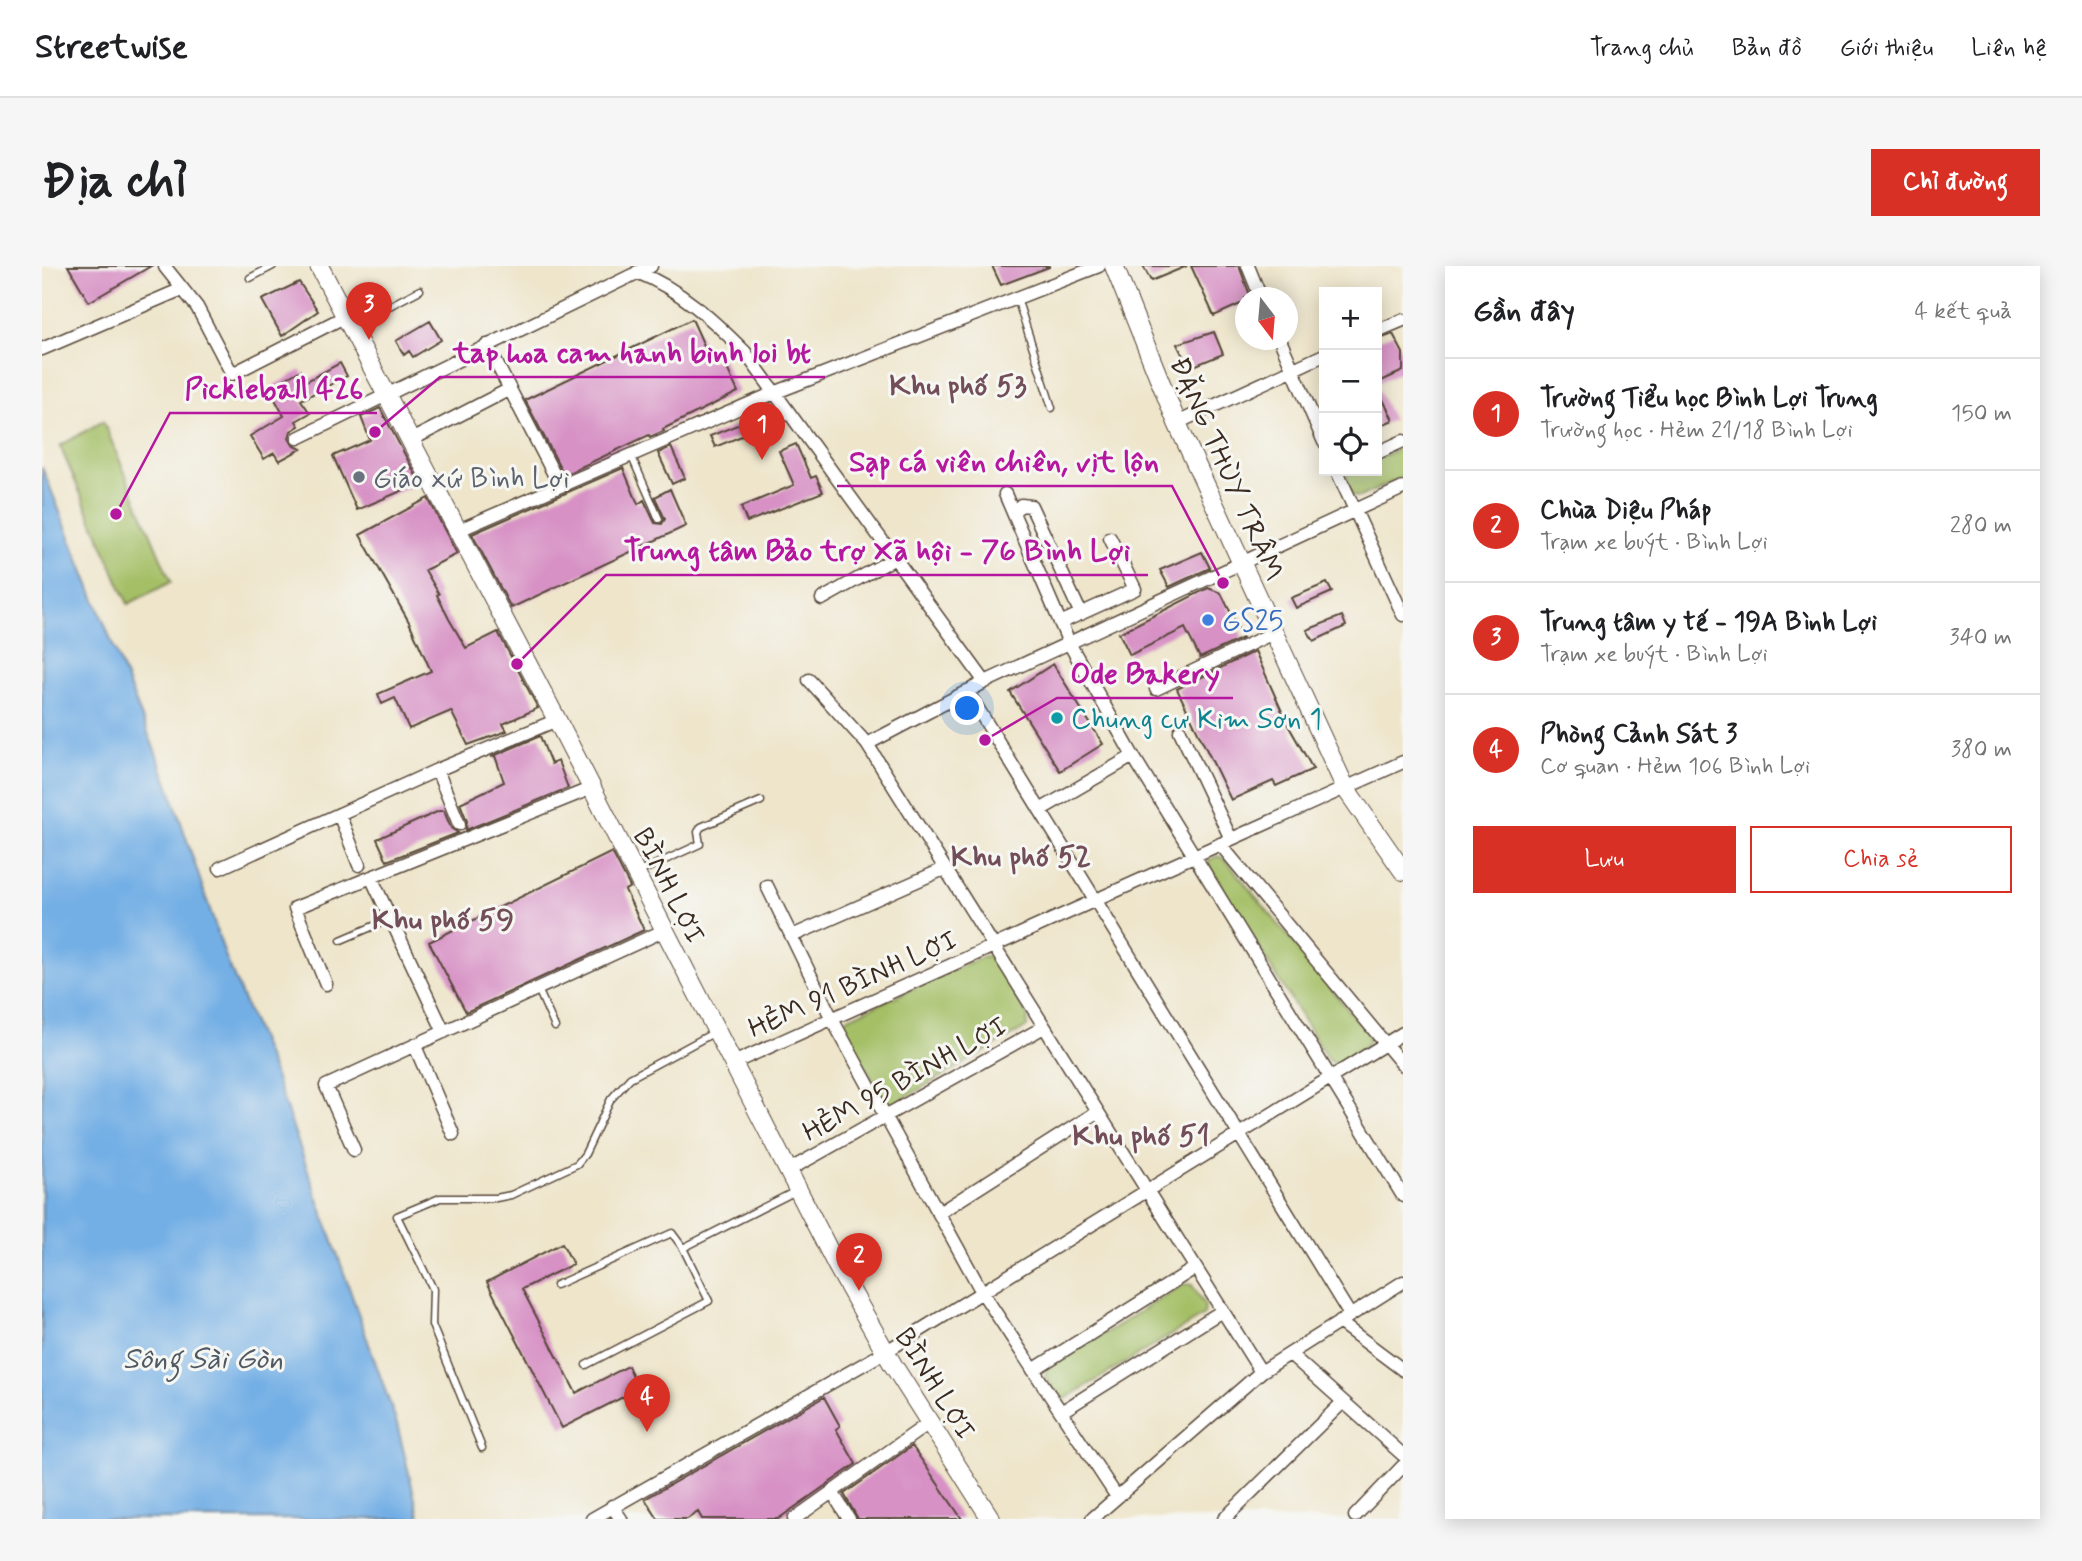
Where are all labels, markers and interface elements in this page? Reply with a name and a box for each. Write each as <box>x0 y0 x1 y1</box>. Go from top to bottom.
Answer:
text: Streetwise <box>35 26 188 70</box>
text: Trang chủ <box>1590 33 1694 64</box>
text: Bản đồ <box>1732 33 1802 64</box>
text: Giới thiệu <box>1840 33 1933 64</box>
text: Liên hệ <box>1971 33 2047 64</box>
button: Chỉ đường <box>1871 149 2040 216</box>
text: Địa chỉ <box>42 150 188 215</box>
pin: 3 <box>346 282 392 340</box>
north arrow <box>1235 287 1298 350</box>
map controls <box>1319 287 1382 476</box>
button: + <box>1319 287 1382 350</box>
text: Gần đây <box>1473 292 1575 331</box>
text: 4 kết quả <box>1915 297 2012 327</box>
callout: tap hoa cam hanh binh loi bt <box>440 326 825 377</box>
text: tap hoa cam hanh binh loi bt <box>452 334 811 373</box>
button: − <box>1319 350 1382 413</box>
street label: ĐẶNG THÙY TRÂM <box>1160 351 1292 587</box>
callout: Pickleball 426 <box>170 362 377 413</box>
district label: Khu phố 53 <box>889 367 1027 406</box>
text: Pickleball 426 <box>185 370 363 409</box>
text: Trường Tiểu học Bình Lợi Trung <box>1540 382 1878 416</box>
text: 1 <box>1491 399 1501 429</box>
text: 150 m <box>1951 399 2012 429</box>
pin: 1 <box>739 402 785 460</box>
button: locate <box>1319 413 1382 476</box>
text: Trường học · Hẻm 21/18 Bình Lợi <box>1540 416 1853 446</box>
callout: Sạp cá viên chiên, vịt lộn <box>837 435 1172 486</box>
text: Sạp cá viên chiên, vịt lộn <box>849 443 1159 482</box>
place label: Giáo xứ Bình Lợi <box>373 461 570 498</box>
marker: Giáo xứ Bình Lợi <box>351 469 367 485</box>
text: Chùa Diệu Pháp <box>1540 494 1712 528</box>
text: 2 <box>1490 511 1502 541</box>
text: 280 m <box>1950 511 2012 541</box>
callout: Trung tâm Bảo trợ Xã hội - 76 Bình Lợi <box>606 524 1148 575</box>
text: Trạm xe buýt · Bình Lợi <box>1540 528 1768 558</box>
text: Trung tâm Bảo trợ Xã hội - 76 Bình Lợi <box>624 532 1130 572</box>
place label: GS25 <box>1222 604 1283 641</box>
text: Trung tâm y tế - 19A Bình Lợi <box>1540 606 1877 640</box>
marker: GS25 <box>1200 612 1216 628</box>
text: 3 <box>1491 623 1501 653</box>
text: 340 m <box>1949 623 2012 653</box>
text: Trạm xe buýt · Bình Lợi <box>1540 640 1768 670</box>
callout: Ode Bakery <box>1057 647 1233 698</box>
text: Ode Bakery <box>1070 655 1220 694</box>
your location <box>950 691 984 725</box>
place label: Chung cư Kim Sơn 1 <box>1071 702 1322 739</box>
marker: Chung cư Kim Sơn 1 <box>1049 710 1065 726</box>
text: Phòng Cảnh Sát 3 <box>1540 718 1737 752</box>
text: 4 <box>1489 735 1503 765</box>
text: 380 m <box>1951 735 2012 765</box>
text: Cơ quan · Hẻm 106 Bình Lợi <box>1540 752 1810 782</box>
street label: BÌNH LỢI <box>623 822 713 950</box>
button: Lưu <box>1473 826 1736 893</box>
button: Chia sẻ <box>1750 826 2012 893</box>
district label: Khu phố 52 <box>951 838 1091 877</box>
district label: Khu phố 59 <box>372 901 514 940</box>
street label: HẺM 91 BÌNH LỢI <box>743 923 963 1048</box>
street label: HẺM 95 BÌNH LỢI <box>796 1009 1014 1152</box>
district label: Khu phố 51 <box>1072 1117 1210 1156</box>
pin: 2 <box>836 1233 882 1291</box>
street label: BÌNH LỢI <box>885 1321 983 1447</box>
water label: Sông Sài Gòn <box>123 1340 283 1383</box>
pin: 4 <box>624 1374 670 1432</box>

